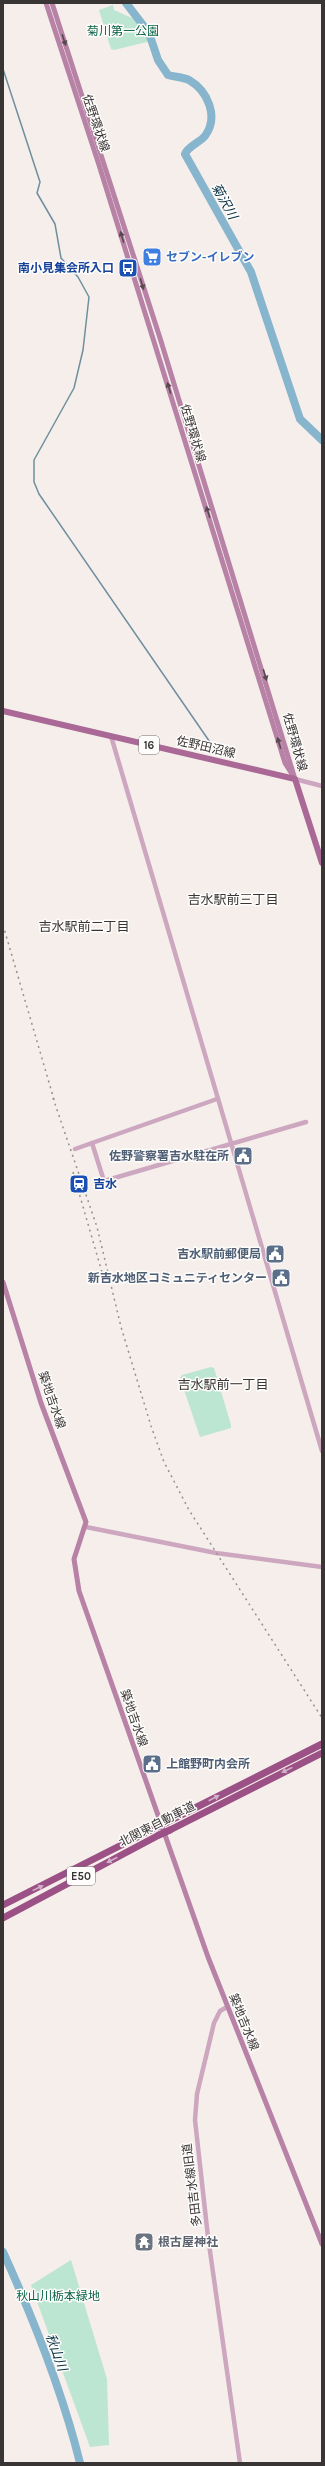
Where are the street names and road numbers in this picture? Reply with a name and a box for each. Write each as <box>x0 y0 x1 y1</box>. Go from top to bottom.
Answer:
street label: 佐野環状線 <box>80 92 112 154</box>
street label: 佐野環状線 <box>178 402 208 464</box>
street label: 佐野環状線 <box>280 711 310 773</box>
street label: 佐野田沼線 <box>175 733 237 761</box>
road number: 16 <box>139 736 159 754</box>
street label: 築地吉水線 <box>36 1369 68 1431</box>
street label: 築地吉水線 <box>118 1687 150 1749</box>
street label: 北関東自動車道 <box>116 1799 198 1849</box>
road number: E50 <box>67 1867 95 1885</box>
street label: 築地吉水線 <box>226 1992 262 2052</box>
street label: 多田吉水線旧道 <box>180 2142 204 2228</box>

